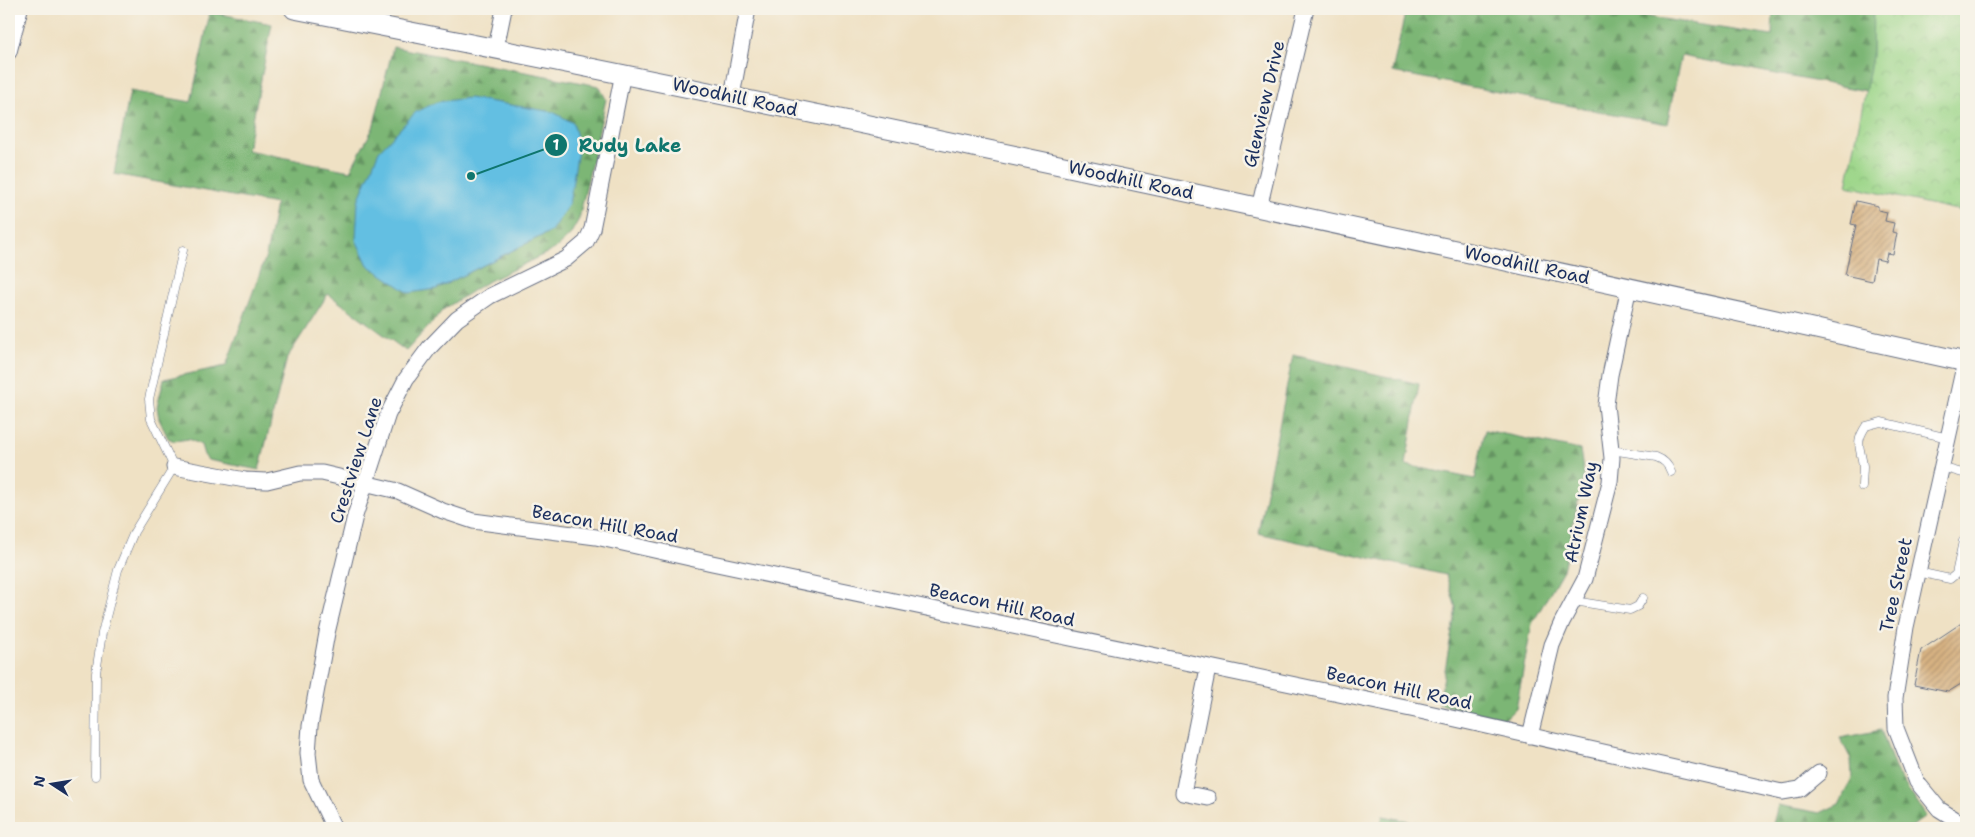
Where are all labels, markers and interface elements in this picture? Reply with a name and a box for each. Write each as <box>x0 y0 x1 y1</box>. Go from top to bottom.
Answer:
street label: Glenview Drive <box>1238 38 1290 170</box>
street label: Woodhill Road <box>670 72 800 122</box>
callout: Rudy Lake <box>544 128 692 162</box>
text: Rudy Lake <box>579 133 681 158</box>
text: 1 <box>553 135 560 155</box>
street label: Woodhill Road <box>1066 155 1196 205</box>
street label: Woodhill Road <box>1462 240 1592 290</box>
street label: Crestview Lane <box>324 393 388 527</box>
street label: Atrium Way <box>1559 459 1603 565</box>
street label: Beacon Hill Road <box>530 499 680 549</box>
street label: Tree Street <box>1874 535 1918 635</box>
street label: Beacon Hill Road <box>927 578 1077 632</box>
street label: Beacon Hill Road <box>1324 661 1474 715</box>
north arrow <box>28 760 78 810</box>
text: N <box>29 774 49 789</box>

